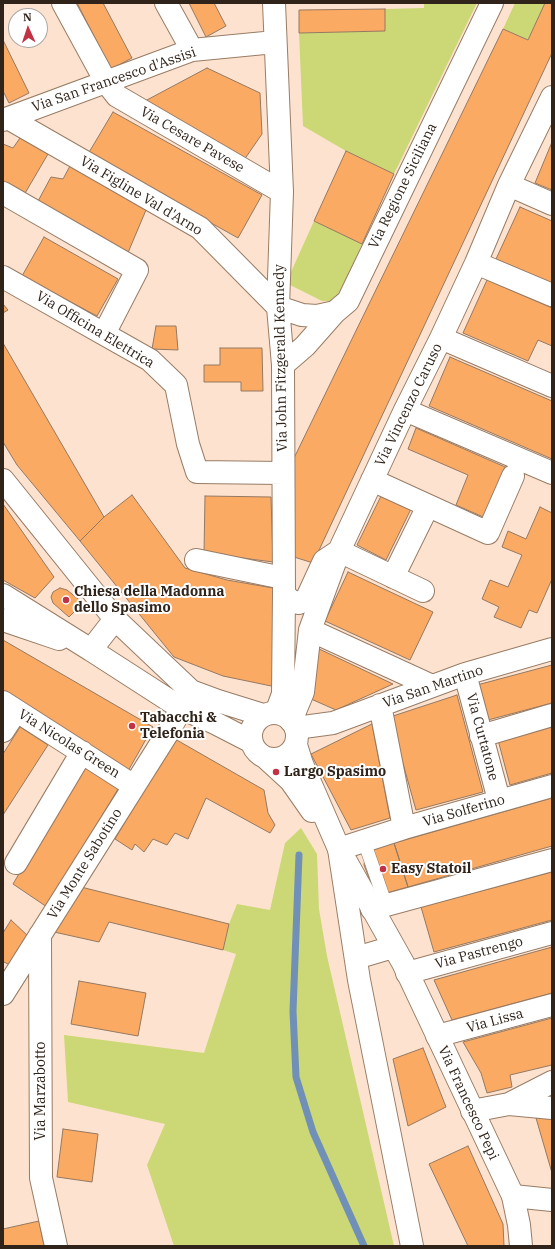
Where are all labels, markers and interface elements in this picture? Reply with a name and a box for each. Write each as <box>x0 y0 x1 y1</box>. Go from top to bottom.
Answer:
north arrow <box>8 8 48 48</box>
text: N <box>23 10 32 24</box>
street label: Via San Francesco d'Assisi <box>30 44 198 116</box>
street label: Via Cesare Pavese <box>137 103 247 177</box>
street label: Via Regione Siciliana <box>365 120 441 252</box>
street label: Via Figline Val d'Arno <box>77 153 205 239</box>
street label: Via John Fitzgerald Kennedy <box>271 264 291 452</box>
street label: Via Officina Elettrica <box>33 288 157 372</box>
street label: Via Vincenzo Caruso <box>372 341 446 469</box>
place label: Chiesa della Madonna dello Spasimo <box>74 584 225 616</box>
marker: Chiesa della Madonna dello Spasimo <box>61 595 71 605</box>
street label: Via San Martino <box>381 662 485 712</box>
street label: Via Curtatone <box>462 691 502 783</box>
street label: Via Nicolas Green <box>15 706 123 782</box>
place label: Tabacchi & Telefonia <box>140 710 217 742</box>
marker: Tabacchi & Telefonia <box>127 721 137 731</box>
place label: Largo Spasimo <box>284 764 386 780</box>
marker: Largo Spasimo <box>271 767 281 777</box>
street label: Via Solferino <box>421 791 507 831</box>
street label: Via Monte Sabotino <box>44 806 126 922</box>
place label: Easy Statoil <box>391 861 471 877</box>
marker: Easy Statoil <box>378 864 388 874</box>
street label: Via Pastrengo <box>433 933 525 973</box>
street label: Via Lissa <box>465 1005 525 1037</box>
street label: Via Marzabotto <box>33 1041 49 1141</box>
street label: Via Francesco Pepi <box>434 1043 502 1163</box>

